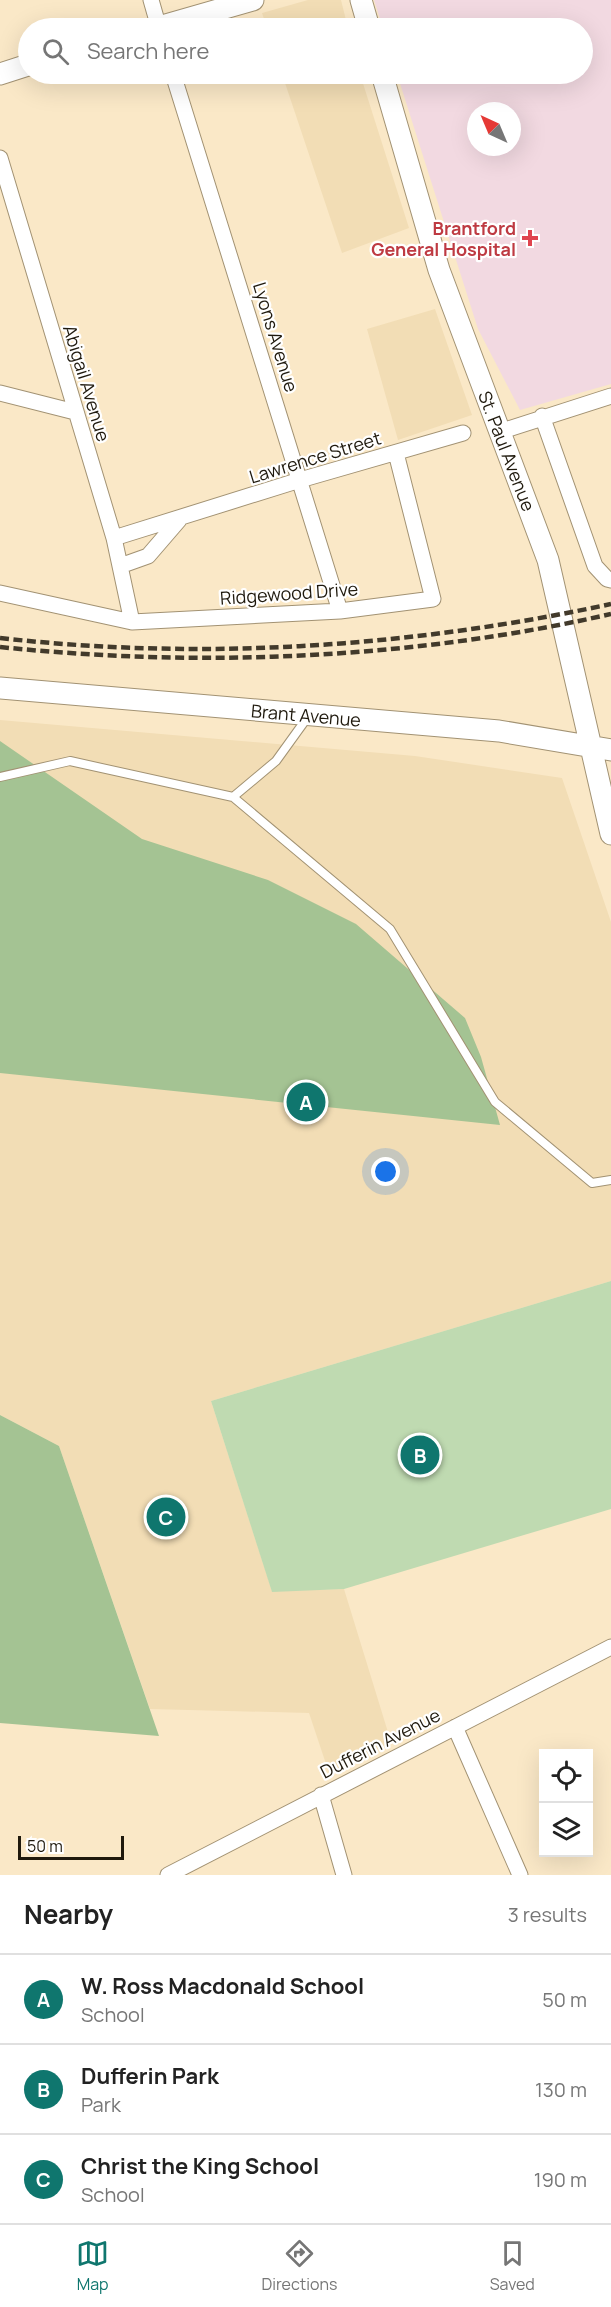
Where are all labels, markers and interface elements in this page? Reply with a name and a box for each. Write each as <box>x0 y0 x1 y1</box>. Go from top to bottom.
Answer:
search box <box>18 18 593 84</box>
icon: search <box>39 35 72 68</box>
text: Search here <box>87 36 209 66</box>
north arrow <box>467 102 521 156</box>
place label: Brantford General Hospital <box>371 216 516 261</box>
marker: Brantford General Hospital <box>521 229 539 247</box>
street label: Lyons Avenue <box>248 279 304 395</box>
street label: Abigail Avenue <box>58 322 116 444</box>
street label: St. Paul Avenue <box>473 387 541 515</box>
street label: Lawrence Street <box>246 426 384 488</box>
street label: Ridgewood Drive <box>219 576 359 610</box>
street label: Brant Avenue <box>250 698 362 732</box>
pin: A <box>286 1080 326 1124</box>
your location <box>371 1157 400 1186</box>
pin: B <box>400 1432 440 1478</box>
pin: C <box>146 1494 186 1540</box>
street label: Dufferin Avenue <box>316 1702 444 1784</box>
map controls <box>539 1749 593 1857</box>
button: locate <box>539 1749 593 1803</box>
button: layers <box>539 1803 593 1857</box>
scale bar <box>18 1833 124 1860</box>
text: 50 m <box>27 1835 63 1857</box>
text: Nearby <box>24 1896 113 1932</box>
text: 3 results <box>508 1901 587 1928</box>
text: W. Ross Macdonald School <box>81 1971 364 2001</box>
text: A <box>37 1986 50 2013</box>
text: 50 m <box>542 1986 587 2013</box>
text: School <box>81 2001 145 2028</box>
text: Dufferin Park <box>81 2061 219 2091</box>
text: B <box>37 2076 50 2103</box>
text: 130 m <box>535 2076 587 2103</box>
text: Park <box>81 2091 121 2118</box>
text: Christ the King School <box>81 2151 319 2181</box>
text: C <box>36 2166 51 2193</box>
text: 190 m <box>534 2166 587 2193</box>
text: School <box>81 2181 145 2208</box>
tab: Map <box>76 2237 109 2295</box>
tab: Directions <box>262 2237 337 2295</box>
tab: Saved <box>490 2237 535 2295</box>

